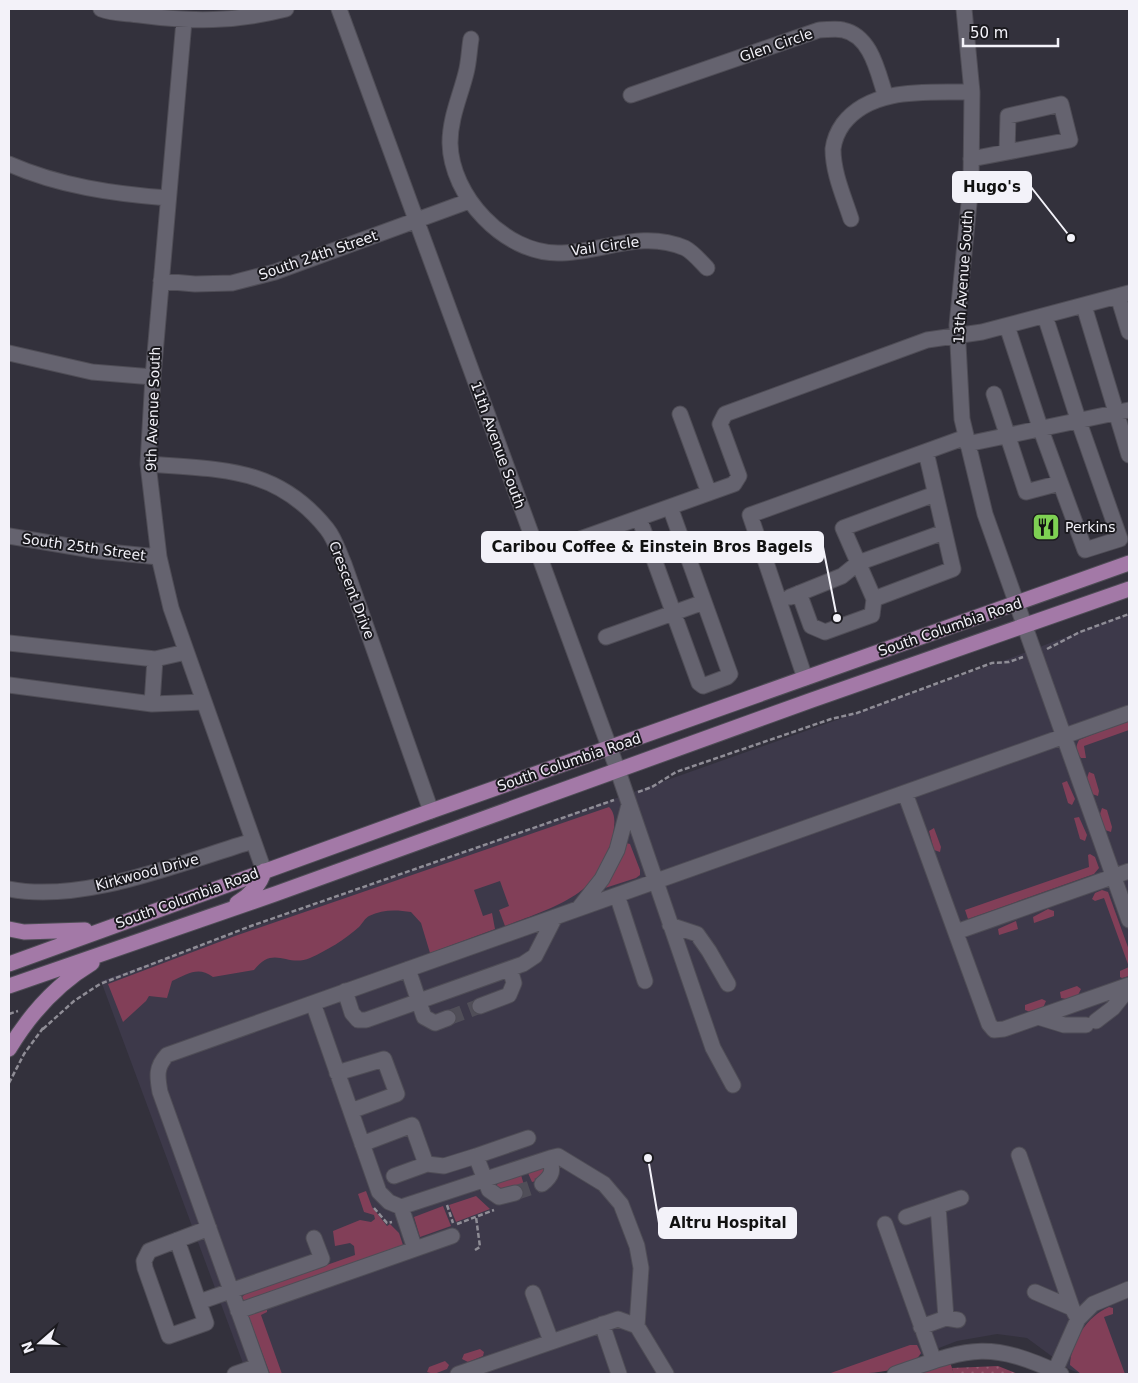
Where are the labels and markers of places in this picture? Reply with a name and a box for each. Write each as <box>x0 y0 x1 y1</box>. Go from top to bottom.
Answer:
callout: Hugo's <box>953 172 1031 202</box>
restaurant icon: Perkins <box>1031 512 1061 542</box>
place label: Perkins <box>1065 519 1115 535</box>
callout: Caribou Coffee & Einstein Bros Bagels <box>482 532 823 562</box>
callout: Altru Hospital <box>659 1208 796 1238</box>

